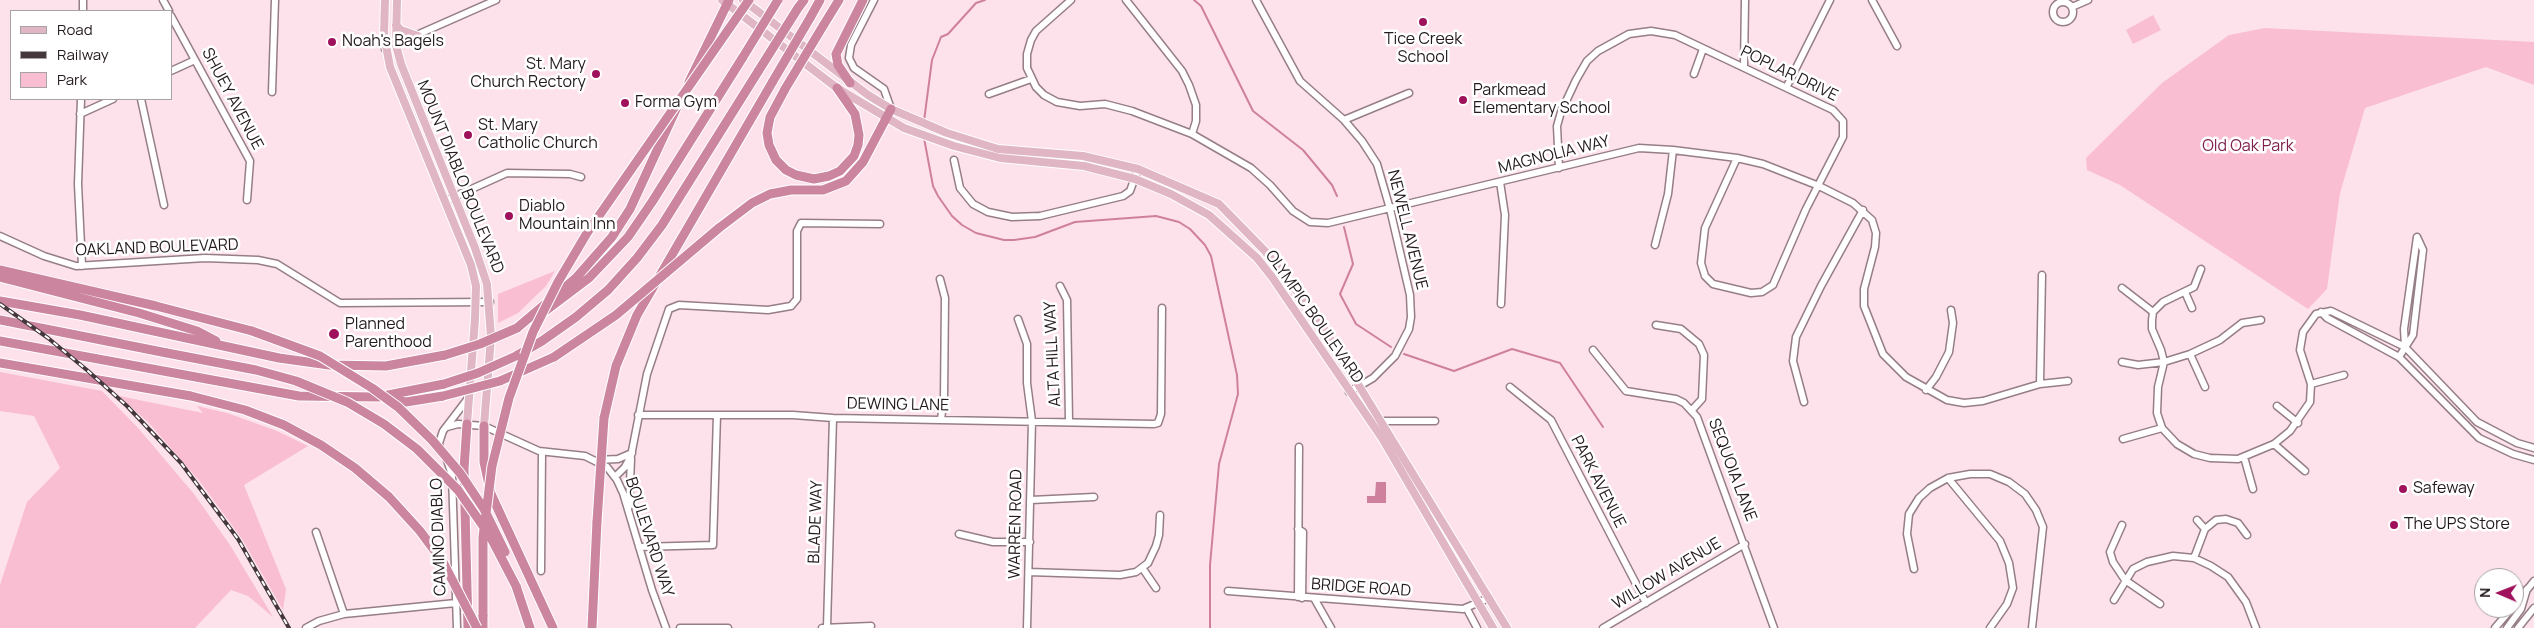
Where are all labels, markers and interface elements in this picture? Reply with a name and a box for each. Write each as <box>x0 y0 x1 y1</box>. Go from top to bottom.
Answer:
legend <box>10 10 172 100</box>
marker: Tice Creek School <box>1417 16 1429 28</box>
text: Road <box>57 19 93 40</box>
place label: Tice Creek School <box>1384 30 1462 68</box>
place label: Noah's Bagels <box>342 32 444 52</box>
marker: Noah's Bagels <box>326 36 338 48</box>
street label: POPLAR DRIVE <box>1737 42 1841 106</box>
text: Railway <box>57 44 109 65</box>
street label: SHUEY AVENUE <box>197 45 267 153</box>
place label: St. Mary Church Rectory <box>470 55 586 93</box>
marker: St. Mary Church Rectory <box>590 68 602 80</box>
text: Park <box>57 69 87 90</box>
street label: MOUNT DIABLO BOULEVARD <box>412 78 508 276</box>
place label: Parkmead Elementary School <box>1473 81 1611 119</box>
place label: Forma Gym <box>635 93 717 113</box>
marker: Parkmead Elementary School <box>1457 94 1469 106</box>
marker: Forma Gym <box>619 97 631 109</box>
place label: St. Mary Catholic Church <box>478 116 598 154</box>
marker: St. Mary Catholic Church <box>462 129 474 141</box>
street label: MAGNOLIA WAY <box>1496 132 1612 178</box>
park label: Old Oak Park <box>2202 137 2294 157</box>
street label: NEWELL AVENUE <box>1383 168 1431 292</box>
place label: Diablo Mountain Inn <box>519 197 615 235</box>
marker: Diablo Mountain Inn <box>503 210 515 222</box>
street label: OAKLAND BOULEVARD <box>75 236 239 260</box>
street label: OLYMPIC BOULEVARD <box>1261 247 1367 387</box>
street label: ALTA HILL WAY <box>1041 301 1065 407</box>
place label: Planned Parenthood <box>345 315 432 353</box>
marker: Planned Parenthood <box>327 327 341 341</box>
street label: DEWING LANE <box>847 395 949 415</box>
street label: SEQUOIA LANE <box>1704 416 1760 524</box>
street label: PARK AVENUE <box>1567 433 1629 531</box>
street label: WARREN ROAD <box>1005 469 1027 579</box>
street label: BOULEVARD WAY <box>621 475 677 599</box>
street label: CAMINO DIABLO <box>427 478 451 596</box>
place label: Safeway <box>2413 479 2475 499</box>
street label: BLADE WAY <box>805 480 827 564</box>
marker: Safeway <box>2397 483 2409 495</box>
place label: The UPS Store <box>2404 515 2510 535</box>
marker: The UPS Store <box>2388 519 2400 531</box>
street label: WILLOW AVENUE <box>1609 534 1725 614</box>
north arrow <box>2474 568 2524 618</box>
street label: BRIDGE ROAD <box>1310 575 1412 601</box>
text: N <box>2475 588 2494 598</box>

